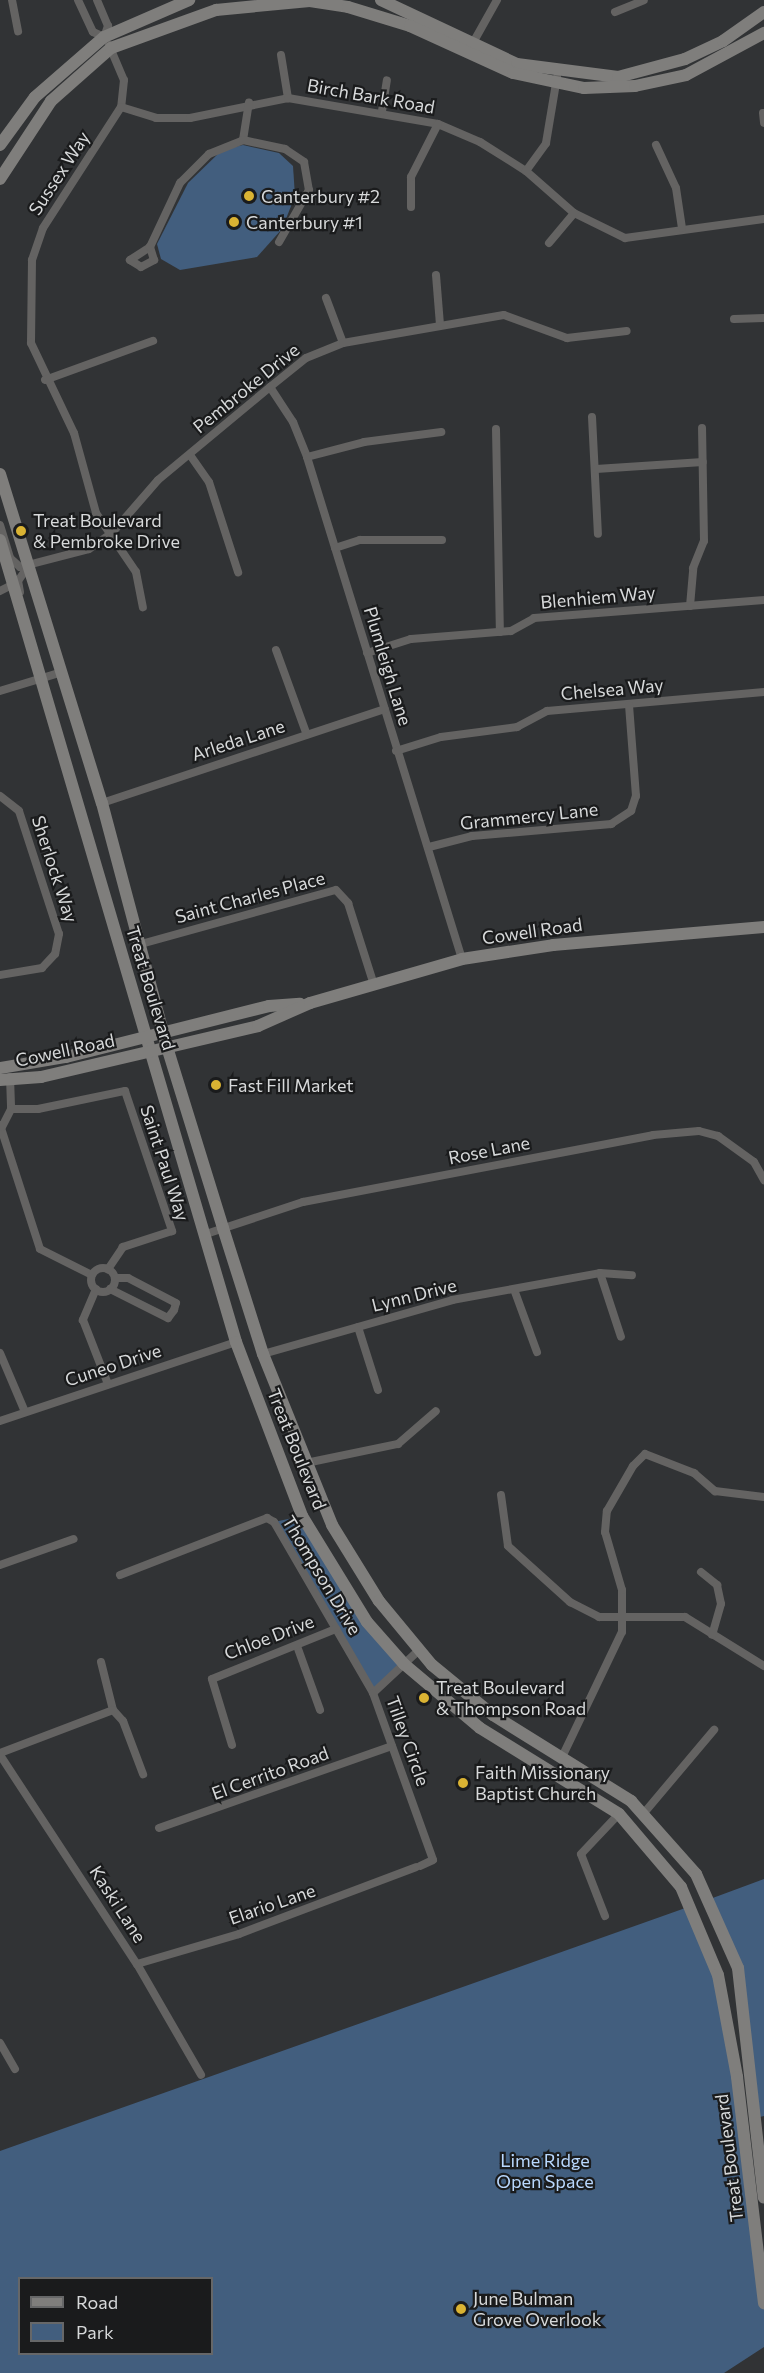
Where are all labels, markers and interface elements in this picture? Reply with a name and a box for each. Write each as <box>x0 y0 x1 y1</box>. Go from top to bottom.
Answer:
street label: Birch Bark Road <box>305 74 437 118</box>
street label: Sussex Way <box>24 127 94 219</box>
place label: Canterbury #2 <box>261 185 380 207</box>
marker: Canterbury #2 <box>242 189 256 203</box>
place label: Canterbury #1 <box>246 211 363 233</box>
marker: Canterbury #1 <box>227 215 241 229</box>
street label: Pembroke Drive <box>189 339 303 437</box>
place label: Treat Boulevard & Pembroke Drive <box>33 510 180 552</box>
marker: Treat Boulevard & Pembroke Drive <box>14 524 28 538</box>
street label: Blenhiem Way <box>540 581 656 613</box>
street label: Plumleigh Lane <box>360 604 416 728</box>
street label: Chelsea Way <box>560 674 664 704</box>
street label: Arleda Lane <box>189 715 287 765</box>
street label: Grammercy Lane <box>459 798 599 834</box>
street label: Sherlock Way <box>28 813 82 925</box>
street label: Saint Charles Place <box>173 867 327 927</box>
street label: Cowell Road <box>481 913 583 949</box>
street label: Treat Boulevard <box>122 923 180 1053</box>
street label: Cowell Road <box>13 1029 117 1071</box>
place label: Fast Fill Market <box>228 1074 354 1096</box>
marker: Fast Fill Market <box>209 1078 223 1092</box>
street label: Saint Paul Way <box>136 1102 194 1224</box>
street label: Rose Lane <box>446 1132 532 1168</box>
street label: Lynn Drive <box>369 1274 459 1316</box>
street label: Cuneo Drive <box>62 1339 164 1391</box>
street label: Treat Boulevard <box>263 1385 331 1513</box>
street label: Thompson Drive <box>278 1512 366 1638</box>
street label: Chloe Drive <box>221 1610 317 1664</box>
place label: Treat Boulevard & Thompson Road <box>436 1677 586 1720</box>
marker: Treat Boulevard & Thompson Road <box>417 1691 431 1705</box>
street label: Tilley Circle <box>382 1693 434 1789</box>
street label: El Cerrito Road <box>209 1742 331 1804</box>
place label: Faith Missionary Baptist Church <box>475 1762 610 1804</box>
marker: Faith Missionary Baptist Church <box>456 1776 470 1790</box>
street label: Kaski Lane <box>85 1862 151 1946</box>
street label: Elario Lane <box>226 1879 318 1929</box>
street label: Treat Boulevard <box>710 2093 748 2223</box>
park label: Lime Ridge Open Space <box>496 2150 594 2192</box>
legend <box>18 2277 213 2355</box>
place label: June Bulman Grove Overlook <box>473 2288 602 2330</box>
text: Road <box>76 2291 118 2313</box>
marker: June Bulman Grove Overlook <box>454 2302 468 2316</box>
text: Park <box>76 2321 114 2343</box>

